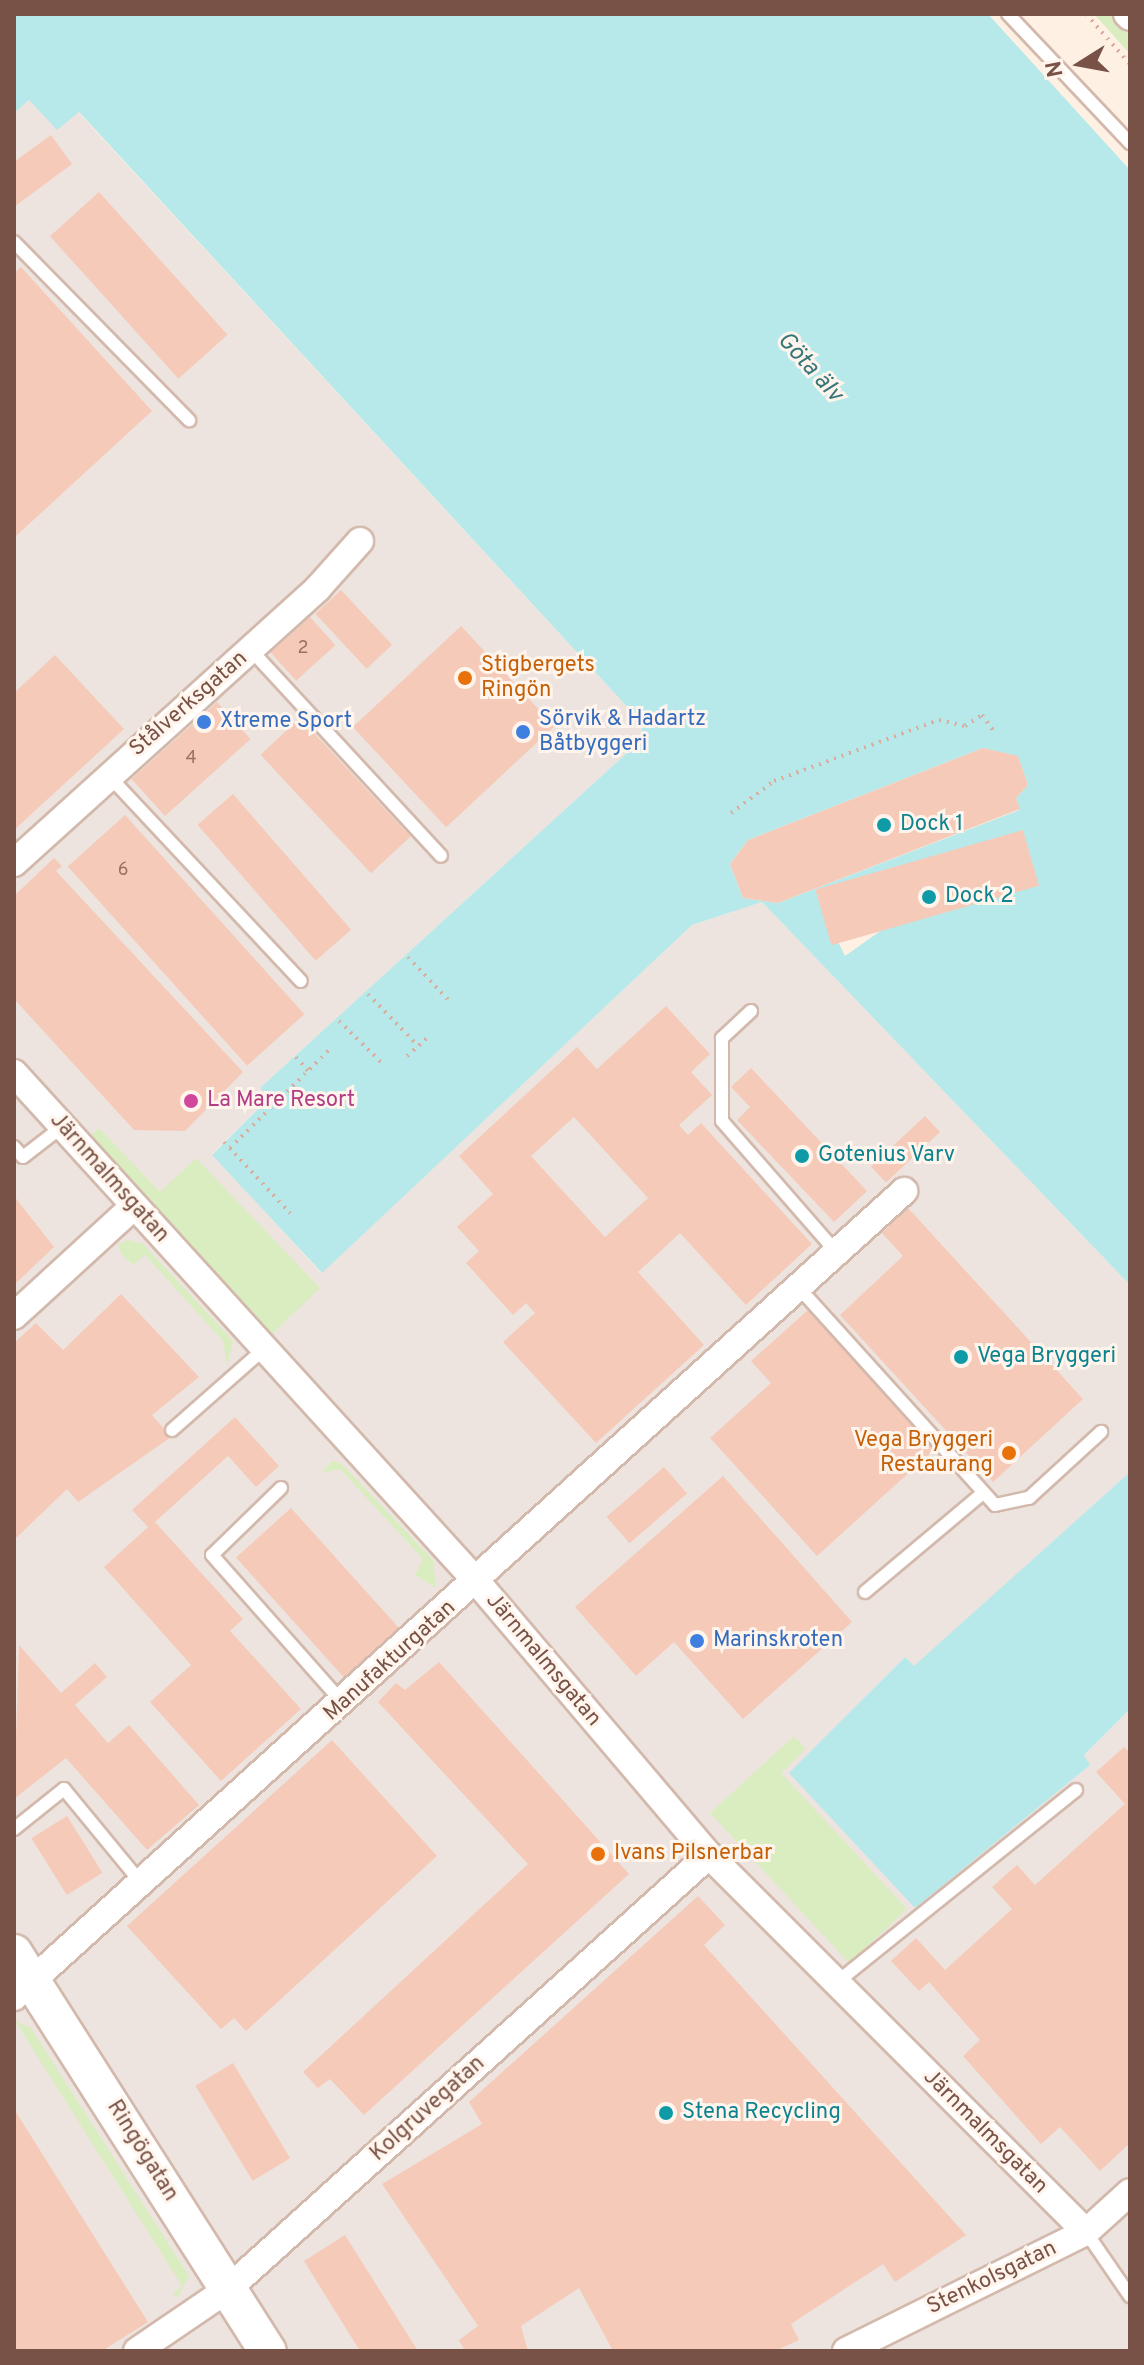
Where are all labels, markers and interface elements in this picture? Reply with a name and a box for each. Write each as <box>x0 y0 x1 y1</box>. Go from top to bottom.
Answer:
north arrow <box>1040 24 1120 104</box>
text: N <box>1041 58 1071 79</box>
water label: Göta älv <box>770 327 848 409</box>
house number: 2 <box>297 638 309 660</box>
street label: Stålverksgatan <box>125 646 253 762</box>
place label: Stigbergets Ringön <box>481 652 595 704</box>
marker: Stigbergets Ringön <box>456 669 474 687</box>
place label: Sörvik & Hadartz Båtbyggeri <box>539 706 706 758</box>
place label: Xtreme Sport <box>220 709 352 735</box>
marker: Xtreme Sport <box>195 713 213 731</box>
marker: Sörvik & Hadartz Båtbyggeri <box>514 723 532 741</box>
house number: 4 <box>185 748 197 770</box>
place label: Dock 1 <box>900 812 963 838</box>
marker: Dock 1 <box>875 816 893 834</box>
house number: 6 <box>118 860 128 882</box>
place label: Dock 2 <box>945 884 1014 910</box>
marker: Dock 2 <box>920 888 938 906</box>
place label: La Mare Resort <box>207 1088 355 1114</box>
marker: La Mare Resort <box>182 1092 200 1110</box>
street label: Järnmalmsgatan <box>44 1108 174 1248</box>
place label: Gotenius Varv <box>818 1143 956 1169</box>
marker: Gotenius Varv <box>793 1147 811 1165</box>
place label: Vega Bryggeri <box>977 1344 1116 1370</box>
marker: Vega Bryggeri <box>952 1348 970 1366</box>
place label: Vega Bryggeri Restaurang <box>854 1427 993 1478</box>
marker: Vega Bryggeri Restaurang <box>1000 1444 1018 1462</box>
street label: Järnmalmsgatan <box>480 1588 606 1732</box>
street label: Manufakturgatan <box>319 1595 461 1727</box>
place label: Marinskroten <box>713 1628 843 1654</box>
marker: Marinskroten <box>688 1632 706 1650</box>
place label: Ivans Pilsnerbar <box>614 1841 773 1867</box>
marker: Ivans Pilsnerbar <box>589 1845 607 1863</box>
street label: Kolgruvegatan <box>365 2051 491 2167</box>
street label: Järnmalmsgatan <box>917 2064 1053 2200</box>
street label: Ringögatan <box>101 2096 183 2206</box>
place label: Stena Recycling <box>682 2100 841 2126</box>
marker: Stena Recycling <box>657 2104 675 2122</box>
street label: Stenkolsgatan <box>923 2235 1061 2321</box>

